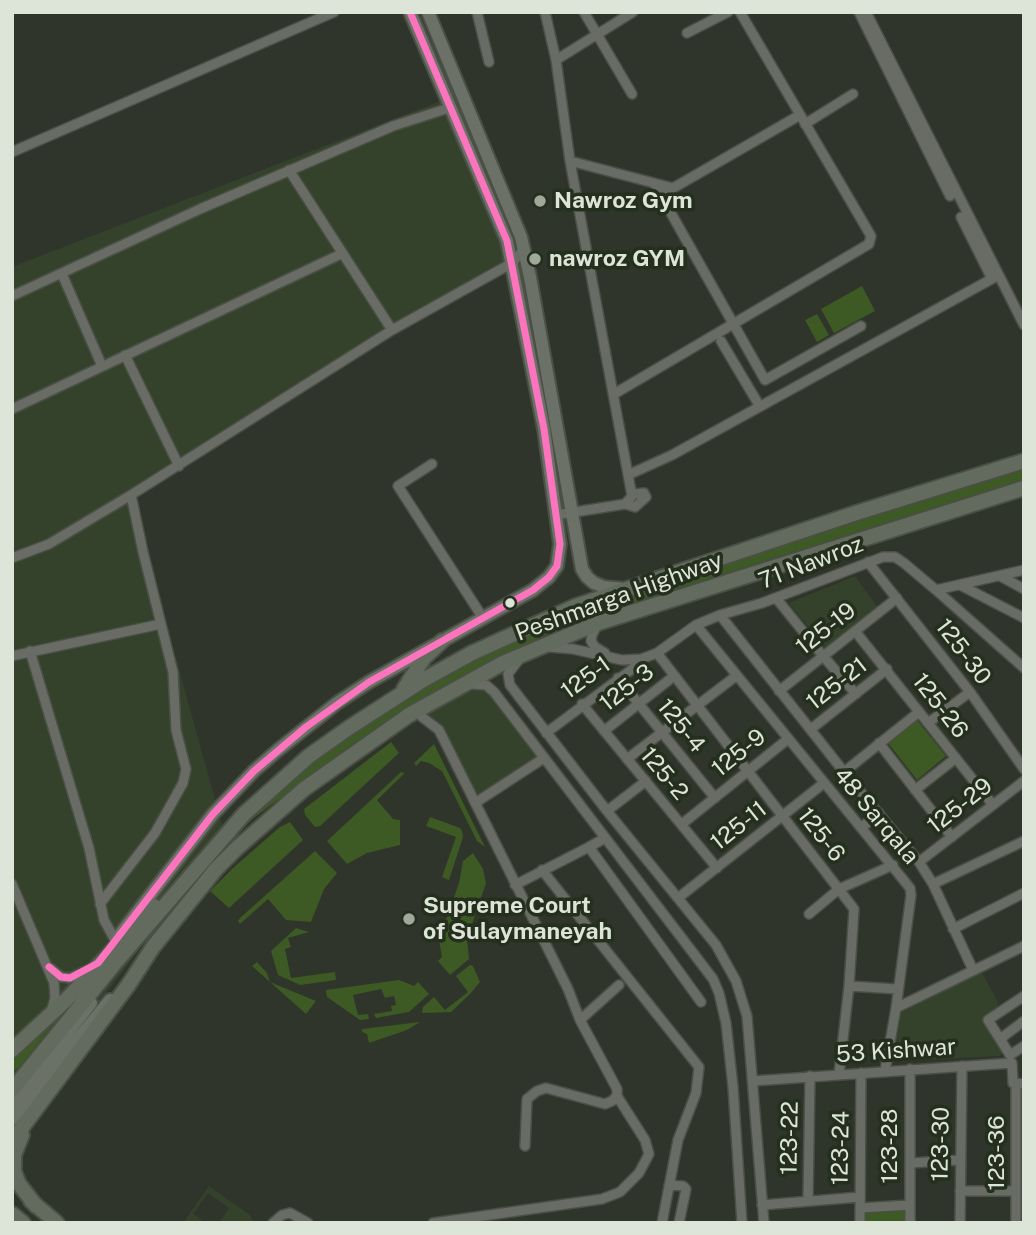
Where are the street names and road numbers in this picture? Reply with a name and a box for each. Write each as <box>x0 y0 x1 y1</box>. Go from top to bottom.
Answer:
street label: 71 Nawroz <box>755 531 867 595</box>
street label: Peshmarga Highway <box>512 547 726 647</box>
street label: 125-19 <box>791 597 861 661</box>
street label: 125-30 <box>929 614 997 690</box>
street label: 125-1 <box>556 651 616 705</box>
street label: 125-21 <box>801 652 873 716</box>
street label: 125-3 <box>594 658 660 718</box>
street label: 125-26 <box>906 668 974 744</box>
street label: 125-4 <box>651 694 711 758</box>
street label: 125-9 <box>707 723 771 783</box>
street label: 125-2 <box>634 742 694 806</box>
street label: 48 Sarqala <box>828 762 924 870</box>
street label: 125-29 <box>922 772 998 840</box>
street label: 125-11 <box>705 796 773 856</box>
street label: 125-6 <box>791 803 851 867</box>
street label: 53 Kishwar <box>835 1033 957 1069</box>
street label: 123-22 <box>776 1101 804 1175</box>
street label: 123-30 <box>927 1106 955 1182</box>
street label: 123-28 <box>876 1109 904 1183</box>
street label: 123-24 <box>827 1111 855 1185</box>
street label: 123-36 <box>983 1116 1011 1190</box>

